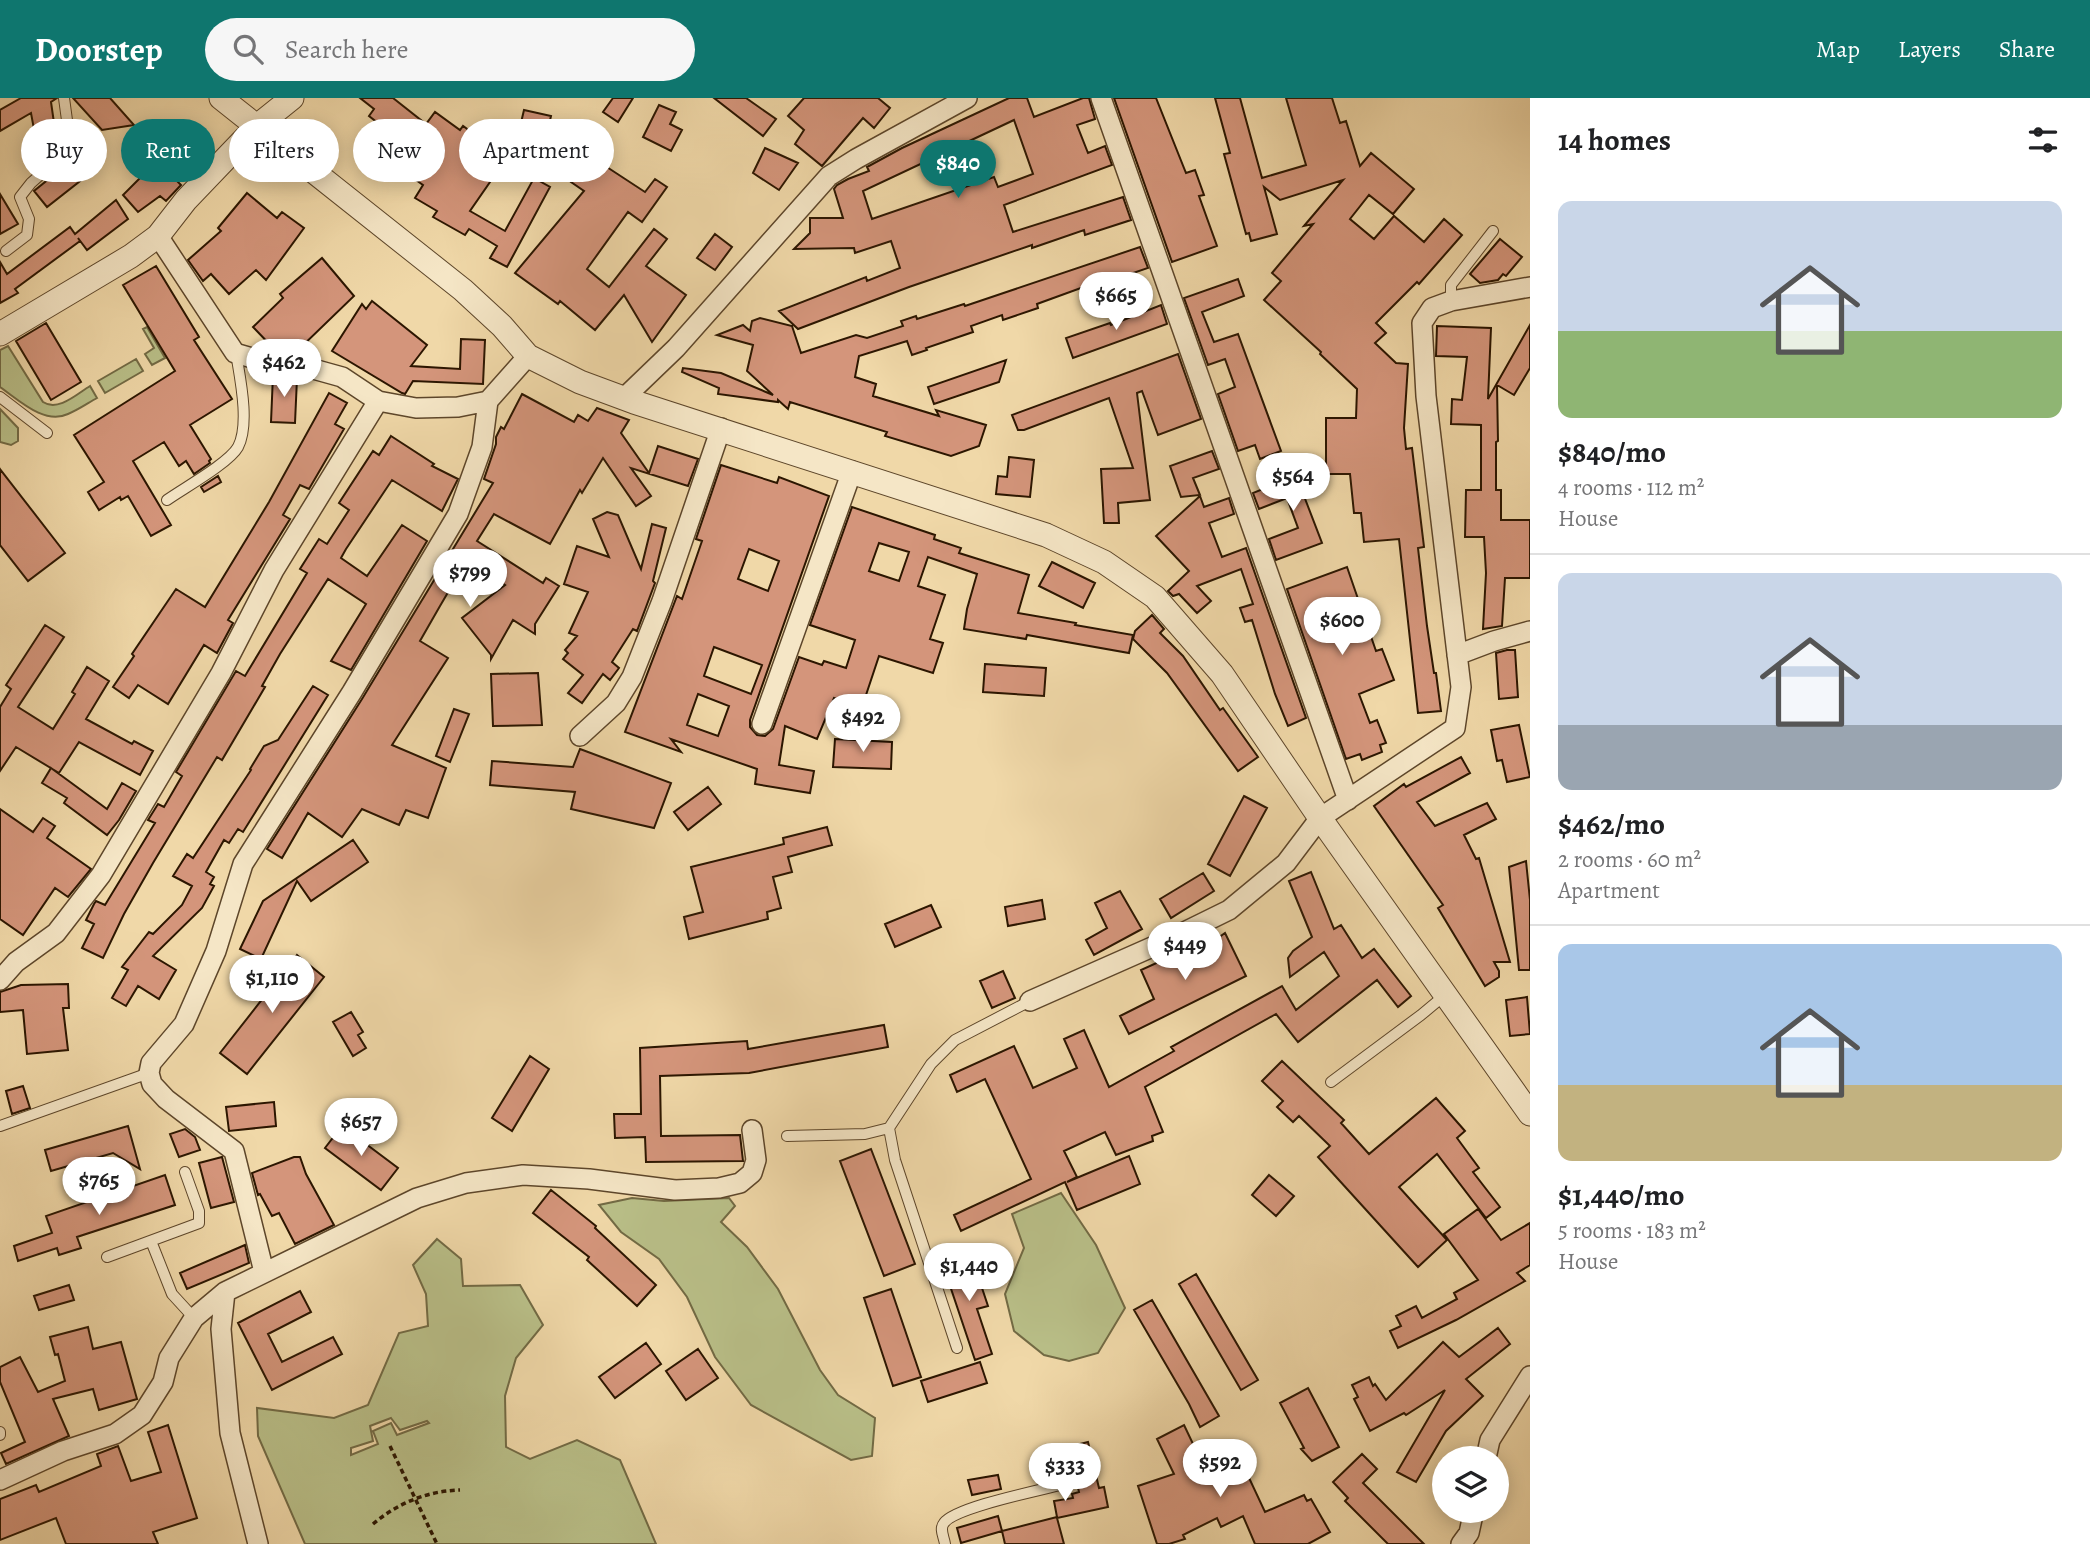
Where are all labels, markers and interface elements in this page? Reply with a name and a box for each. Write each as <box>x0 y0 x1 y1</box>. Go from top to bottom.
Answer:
search box <box>205 18 695 81</box>
text: Doorstep <box>35 27 163 72</box>
icon: search <box>229 30 267 68</box>
text: Search here <box>285 32 408 67</box>
text: Map <box>1816 33 1860 65</box>
text: Layers <box>1898 33 1961 65</box>
text: Share <box>1999 33 2055 65</box>
chip: Buy <box>21 119 107 182</box>
chip: Rent <box>121 119 215 182</box>
chip: Filters <box>229 119 339 182</box>
chip: New <box>353 119 445 182</box>
chip: Apartment <box>459 119 614 182</box>
text: 14 homes <box>1558 120 1671 160</box>
icon: filters <box>2024 121 2062 159</box>
pin: $840 <box>917 140 999 200</box>
text: $840 <box>936 147 980 178</box>
icon: home <box>1747 247 1873 373</box>
pin: $665 <box>1075 272 1157 332</box>
text: $665 <box>1095 279 1137 310</box>
pin: $462 <box>243 340 325 399</box>
text: $462 <box>262 346 306 377</box>
text: $840/mo <box>1558 432 1666 472</box>
pin: $564 <box>1252 454 1334 513</box>
text: $564 <box>1272 460 1314 491</box>
text: 4 rooms · 112 m² <box>1558 472 1704 503</box>
text: House <box>1558 503 1618 534</box>
pin: $799 <box>429 550 511 609</box>
text: $799 <box>449 556 491 587</box>
pin: $600 <box>1301 598 1383 657</box>
text: $600 <box>1320 604 1364 635</box>
icon: home <box>1747 619 1873 745</box>
pin: $492 <box>822 694 904 754</box>
text: $492 <box>841 701 885 732</box>
text: $462/mo <box>1558 804 1665 844</box>
text: 2 rooms · 60 m² <box>1558 844 1701 875</box>
text: Apartment <box>1558 875 1660 906</box>
pin: $449 <box>1144 922 1226 982</box>
text: $449 <box>1164 929 1207 960</box>
pin: $1,110 <box>215 956 329 1015</box>
text: $1,110 <box>245 962 299 993</box>
icon: home <box>1747 990 1873 1116</box>
pin: $657 <box>320 1098 402 1158</box>
text: $657 <box>340 1105 382 1136</box>
pin: $765 <box>58 1158 140 1217</box>
text: $765 <box>78 1164 120 1195</box>
text: $1,440/mo <box>1558 1175 1685 1215</box>
text: 5 rooms · 183 m² <box>1558 1215 1706 1246</box>
pin: $1,440 <box>912 1244 1026 1303</box>
text: House <box>1558 1246 1618 1277</box>
text: $1,440 <box>940 1250 998 1281</box>
pin: $592 <box>1179 1440 1261 1499</box>
pin: $333 <box>1024 1444 1106 1503</box>
text: $592 <box>1199 1446 1241 1477</box>
map controls <box>1432 1446 1509 1523</box>
button: layers <box>1432 1446 1509 1523</box>
text: $333 <box>1045 1450 1085 1481</box>

